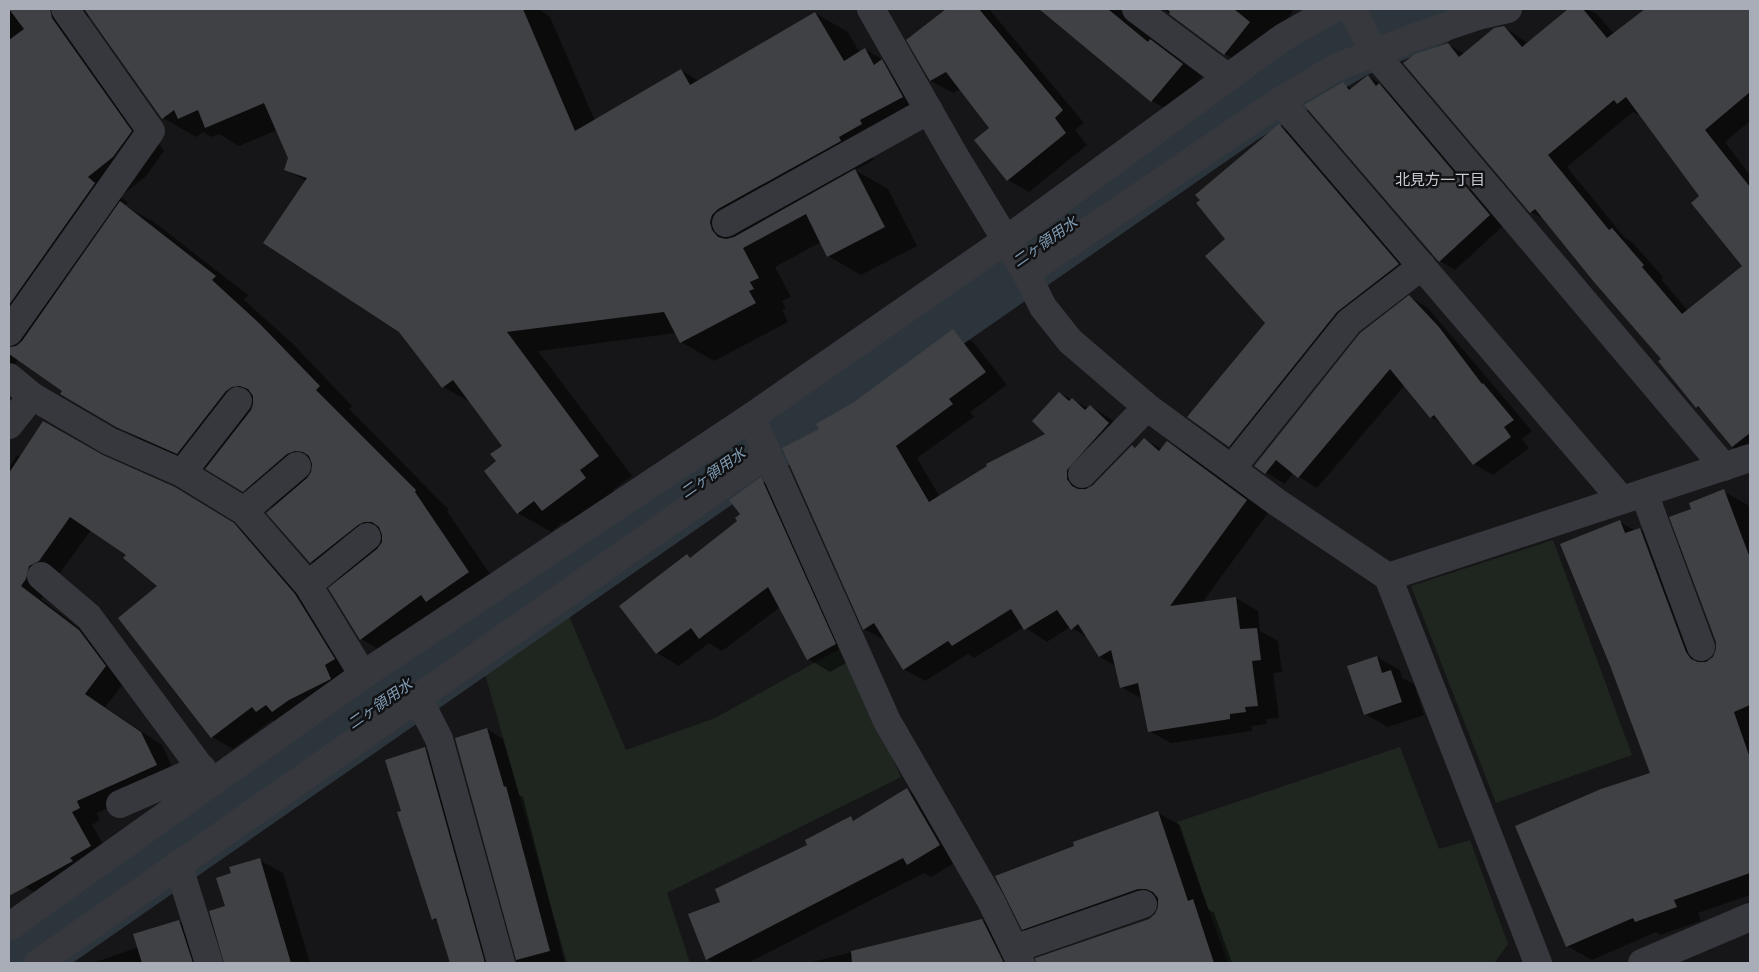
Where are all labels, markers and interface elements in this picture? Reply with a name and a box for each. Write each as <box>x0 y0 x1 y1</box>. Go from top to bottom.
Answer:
district label: 北見方一丁目 <box>1395 170 1485 190</box>
water label: 二ヶ領用水 <box>1009 211 1083 272</box>
water label: 二ヶ領用水 <box>677 442 751 503</box>
water label: 二ヶ領用水 <box>344 673 418 734</box>

